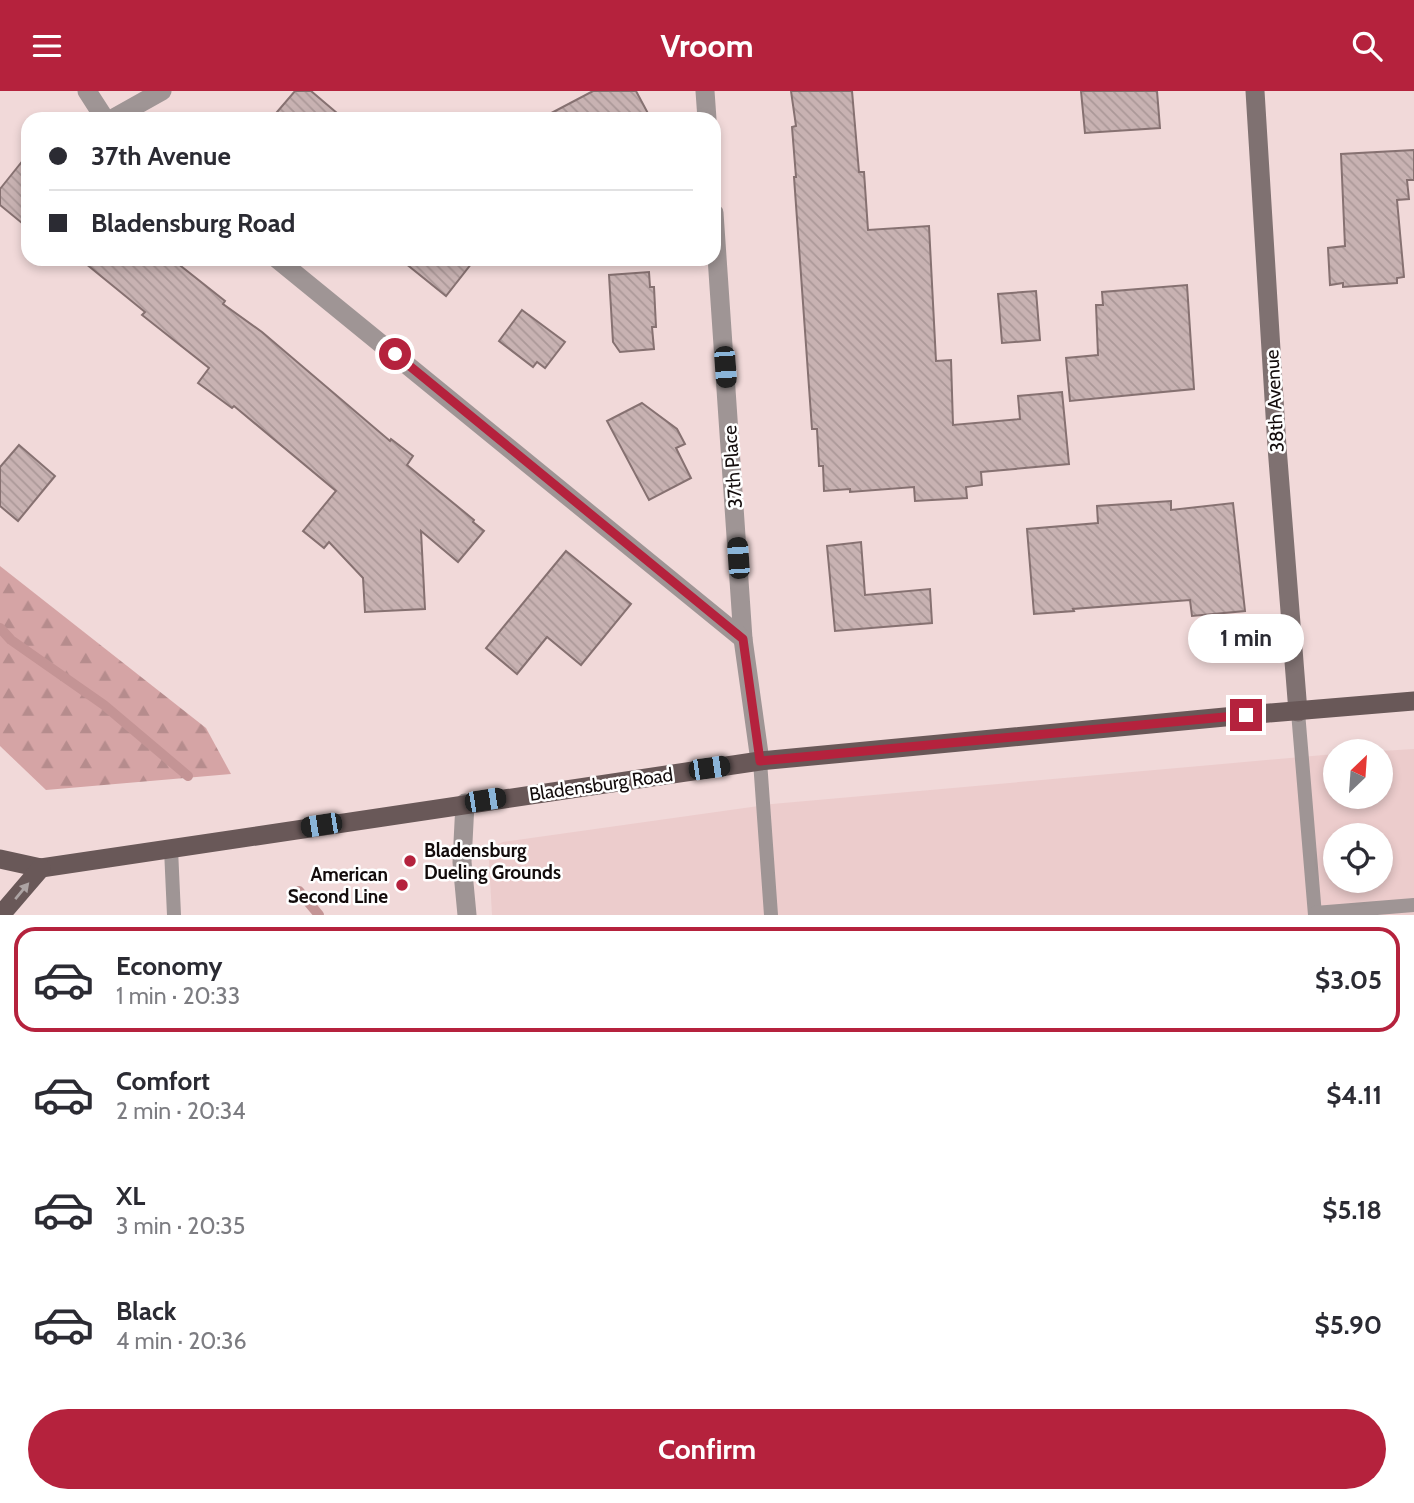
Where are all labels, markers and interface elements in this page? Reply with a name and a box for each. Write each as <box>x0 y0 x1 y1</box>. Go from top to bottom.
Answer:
text: Vroom <box>660 26 754 65</box>
icon: menu <box>28 27 66 65</box>
icon: search <box>1348 27 1386 65</box>
text: 37th Avenue <box>91 140 231 172</box>
text: Bladensburg Road <box>91 207 295 239</box>
route start <box>379 338 411 370</box>
car <box>714 345 737 389</box>
street label: 38th Avenue <box>1260 349 1289 453</box>
street label: 37th Place <box>718 424 747 509</box>
car <box>727 536 750 580</box>
callout: 1 min <box>1188 613 1304 663</box>
text: 1 min <box>1220 624 1272 652</box>
route end <box>1230 699 1262 731</box>
north arrow <box>1323 739 1393 809</box>
map controls <box>1323 739 1393 893</box>
car <box>687 755 732 781</box>
street label: Bladensburg Road <box>528 763 674 806</box>
car <box>463 786 508 814</box>
car <box>299 811 344 839</box>
button: locate <box>1323 823 1393 893</box>
place label: Bladensburg Dueling Grounds <box>424 839 561 884</box>
marker: Bladensburg Dueling Grounds <box>402 853 418 869</box>
place label: American Second Line <box>288 863 388 908</box>
marker: American Second Line <box>394 877 410 893</box>
one-way arrow <box>14 882 30 900</box>
icon: car <box>32 948 95 1011</box>
text: Economy <box>116 950 222 982</box>
text: $3.05 <box>1315 964 1382 996</box>
text: 1 min · 20:33 <box>116 982 240 1010</box>
icon: car <box>32 1063 95 1126</box>
text: Comfort <box>116 1065 210 1097</box>
text: $4.11 <box>1326 1079 1382 1111</box>
text: 2 min · 20:34 <box>116 1097 246 1125</box>
icon: car <box>32 1178 95 1241</box>
text: XL <box>116 1180 145 1212</box>
text: $5.18 <box>1322 1194 1382 1226</box>
text: 3 min · 20:35 <box>116 1212 245 1240</box>
icon: car <box>32 1293 95 1356</box>
text: Black <box>116 1295 176 1327</box>
text: $5.90 <box>1315 1309 1382 1341</box>
text: 4 min · 20:36 <box>116 1327 247 1355</box>
button: Confirm <box>28 1409 1386 1489</box>

